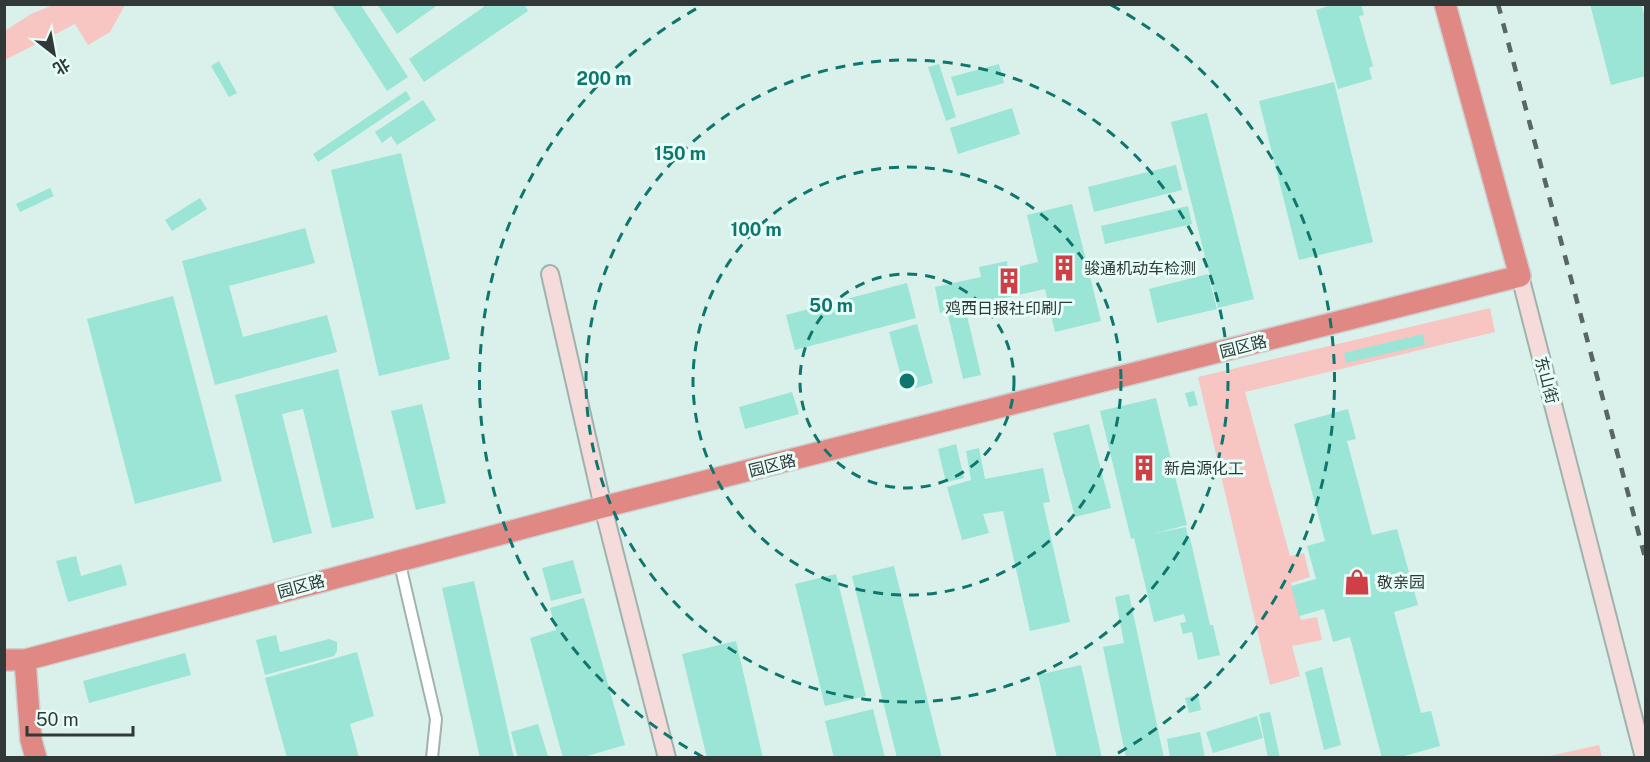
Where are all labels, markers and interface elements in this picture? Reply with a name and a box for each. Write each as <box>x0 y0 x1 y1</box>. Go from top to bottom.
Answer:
north arrow <box>24 24 84 84</box>
text: 北 <box>50 54 73 79</box>
text: 200 m <box>577 68 631 89</box>
text: 150 m <box>654 143 706 164</box>
text: 100 m <box>730 219 782 240</box>
building icon: 骏通机动车检测 <box>1049 253 1079 283</box>
place label: 骏通机动车检测 <box>1084 259 1196 278</box>
building icon: 鸡西日报社印刷厂 <box>994 266 1024 296</box>
text: 50 m <box>809 295 853 316</box>
place label: 鸡西日报社印刷厂 <box>945 299 1073 318</box>
street label: 园区路 <box>1218 331 1269 362</box>
street label: 东山街 <box>1531 354 1562 406</box>
centre of rings <box>897 371 917 391</box>
street label: 园区路 <box>747 450 798 481</box>
building icon: 新启源化工 <box>1129 453 1159 483</box>
place label: 新启源化工 <box>1164 459 1244 478</box>
shop icon: 敬亲园 <box>1342 567 1372 597</box>
street label: 园区路 <box>275 571 327 602</box>
place label: 敬亲园 <box>1377 573 1425 592</box>
scale bar <box>27 699 134 737</box>
text: 50 m <box>36 709 79 730</box>

